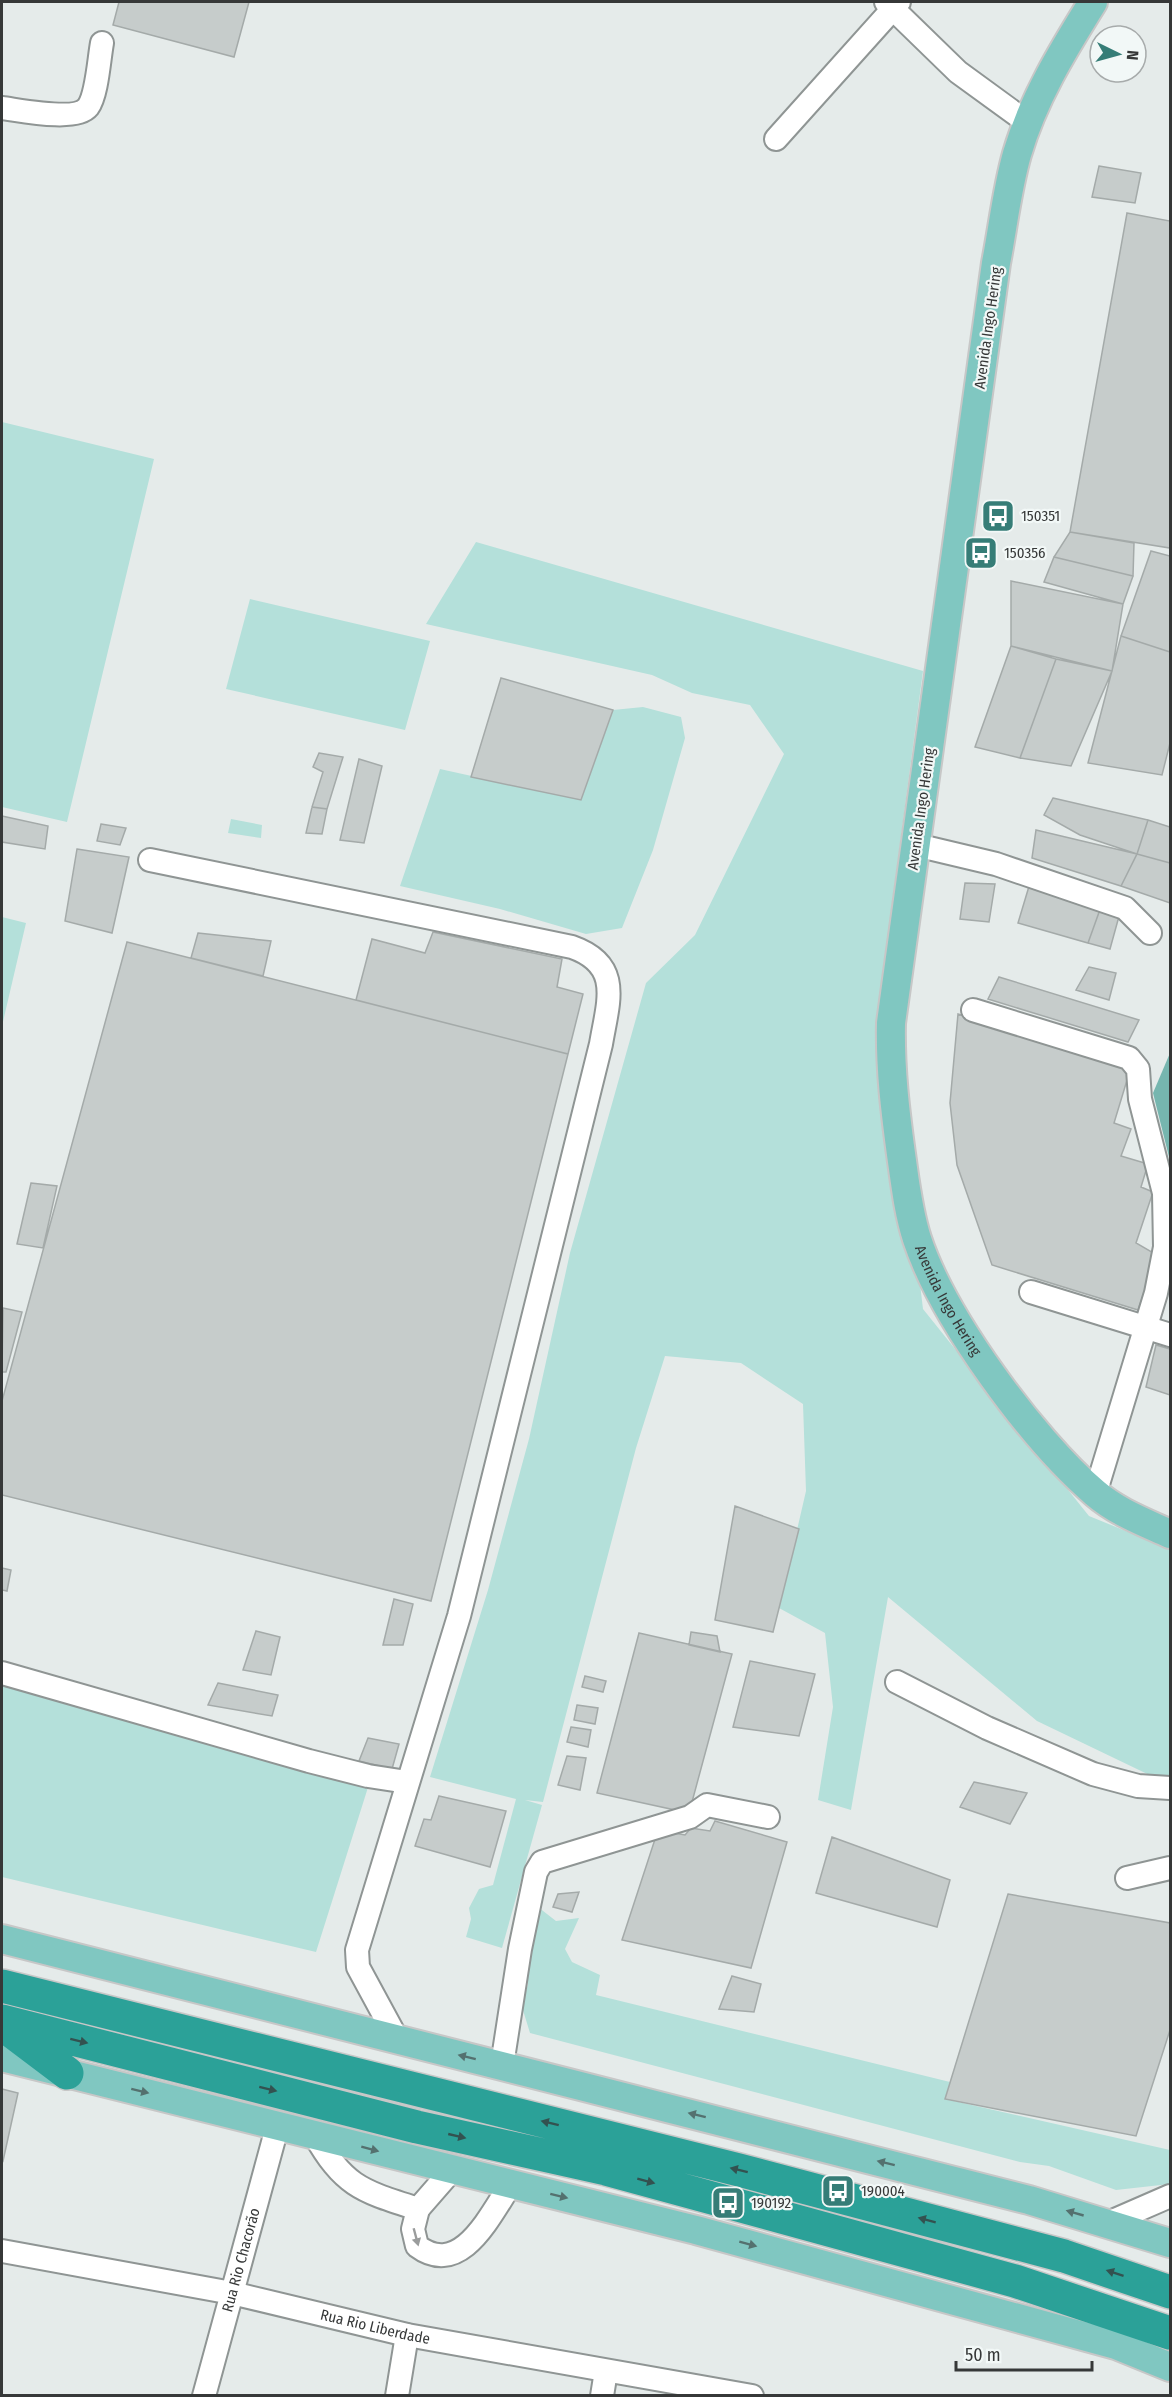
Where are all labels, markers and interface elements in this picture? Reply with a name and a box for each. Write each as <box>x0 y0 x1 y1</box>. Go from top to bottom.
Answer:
north arrow <box>1088 24 1148 84</box>
text: N <box>1123 50 1142 61</box>
street label: Avenida Ingo Hering <box>971 266 1005 390</box>
bus stop icon: 150351 <box>980 498 1016 534</box>
place label: 150351 <box>1021 507 1060 525</box>
bus stop icon: 150356 <box>963 535 999 571</box>
place label: 150356 <box>1004 544 1046 562</box>
street label: Avenida Ingo Hering <box>904 747 938 871</box>
street label: Avenida Ingo Hering <box>911 1243 985 1359</box>
one-way arrow <box>69 2036 88 2046</box>
one-way arrow <box>458 2051 477 2061</box>
one-way arrow <box>258 2084 277 2094</box>
one-way arrow <box>131 2086 149 2096</box>
one-way arrow <box>688 2110 706 2120</box>
one-way arrow <box>541 2117 559 2127</box>
one-way arrow <box>448 2131 466 2141</box>
one-way arrow <box>361 2145 379 2154</box>
one-way arrow <box>877 2158 895 2168</box>
one-way arrow <box>730 2165 748 2174</box>
bus stop icon: 190004 <box>820 2173 856 2209</box>
one-way arrow <box>637 2176 656 2186</box>
place label: 190004 <box>861 2182 905 2200</box>
bus stop icon: 190192 <box>710 2185 746 2221</box>
one-way arrow <box>550 2192 568 2202</box>
place label: 190192 <box>751 2194 791 2212</box>
street label: Rua Rio Chacorão <box>218 2206 264 2314</box>
one-way arrow <box>1066 2208 1084 2217</box>
one-way arrow <box>918 2215 937 2225</box>
one-way arrow <box>412 2228 421 2246</box>
one-way arrow <box>739 2240 757 2249</box>
one-way arrow <box>1106 2268 1124 2278</box>
street label: Rua Rio Liberdade <box>319 2306 431 2348</box>
scale bar <box>956 2334 1092 2372</box>
text: 50 m <box>965 2344 1001 2366</box>

